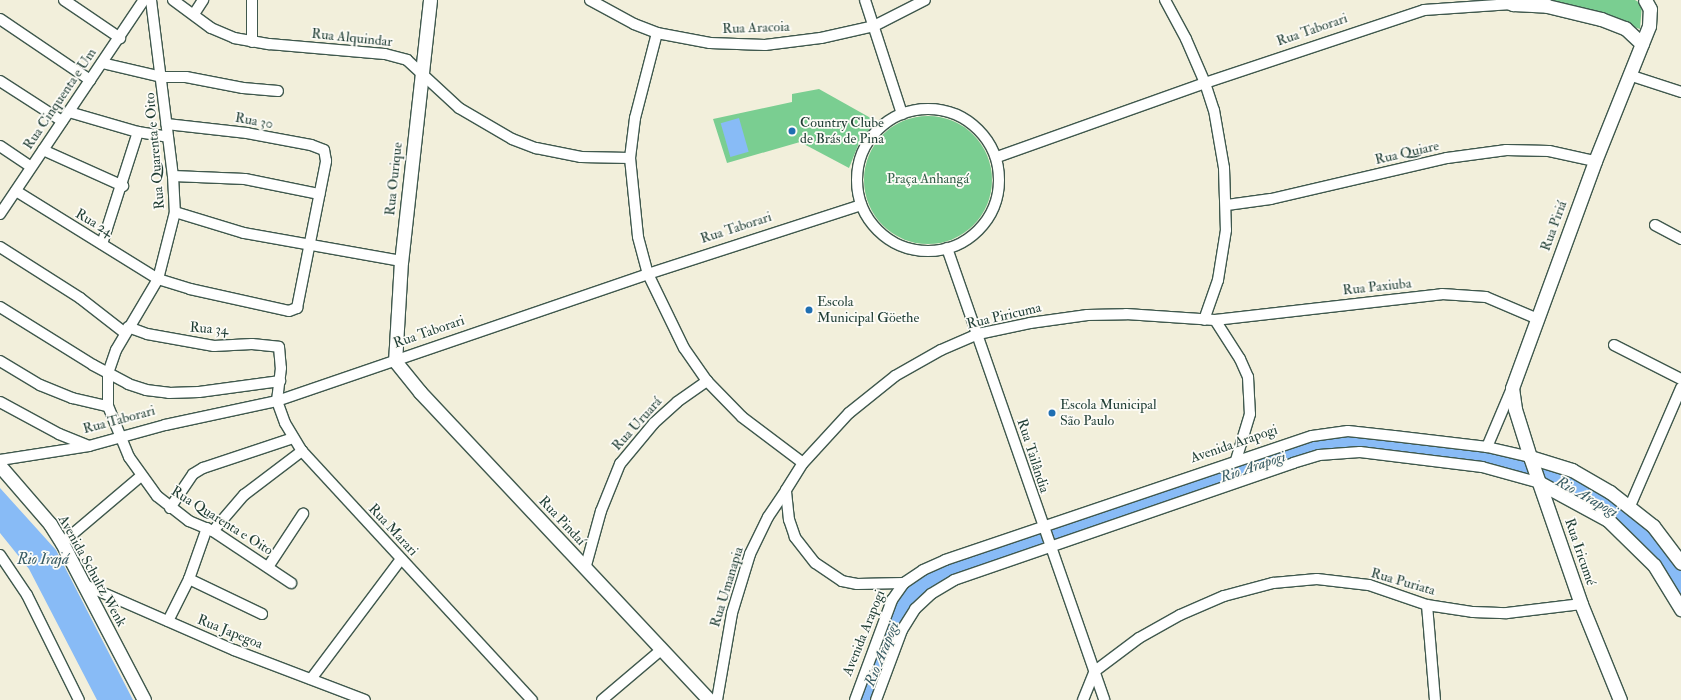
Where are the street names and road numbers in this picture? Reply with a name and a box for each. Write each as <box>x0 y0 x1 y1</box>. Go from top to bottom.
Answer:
street label: Rua Taborari <box>1274 10 1350 50</box>
street label: Rua Aracoia <box>722 18 790 38</box>
street label: Rua Alquindar <box>311 25 393 51</box>
street label: Rua Cinquenta e Um <box>20 45 100 153</box>
street label: Rua Quarenta e Oito <box>142 92 168 210</box>
street label: Rua 30 <box>234 109 274 133</box>
street label: Rua Quiare <box>1373 137 1441 169</box>
street label: Rua Ourique <box>382 141 406 217</box>
street label: Rua Piriá <box>1537 199 1571 253</box>
street label: Rua 24 <box>72 205 116 241</box>
street label: Rua Taborari <box>698 209 774 247</box>
street label: Rua Paxiuba <box>1342 275 1412 299</box>
street label: Rua Piricuma <box>965 299 1043 333</box>
street label: Rua Taborari <box>391 312 467 352</box>
street label: Rua 34 <box>189 319 229 339</box>
street label: Rua Uruará <box>609 394 665 454</box>
street label: Rua Taborari <box>81 402 157 438</box>
street label: Rua Tailândia <box>1013 417 1053 495</box>
street label: Avenida Arapogi <box>1188 421 1280 467</box>
street label: Rua Quarenta e Oito <box>168 483 276 559</box>
street label: Rua Pindaí <box>535 493 589 549</box>
street label: Rua Marari <box>365 501 421 559</box>
street label: Avenida Schultz Wenk <box>54 512 130 630</box>
street label: Rua Iricumé <box>1561 516 1599 588</box>
street label: Rua Umanapia <box>707 545 747 629</box>
street label: Rua Puriata <box>1369 565 1437 599</box>
street label: Avenida Arapogi <box>839 588 889 678</box>
street label: Rua Japegoa <box>195 611 265 653</box>

